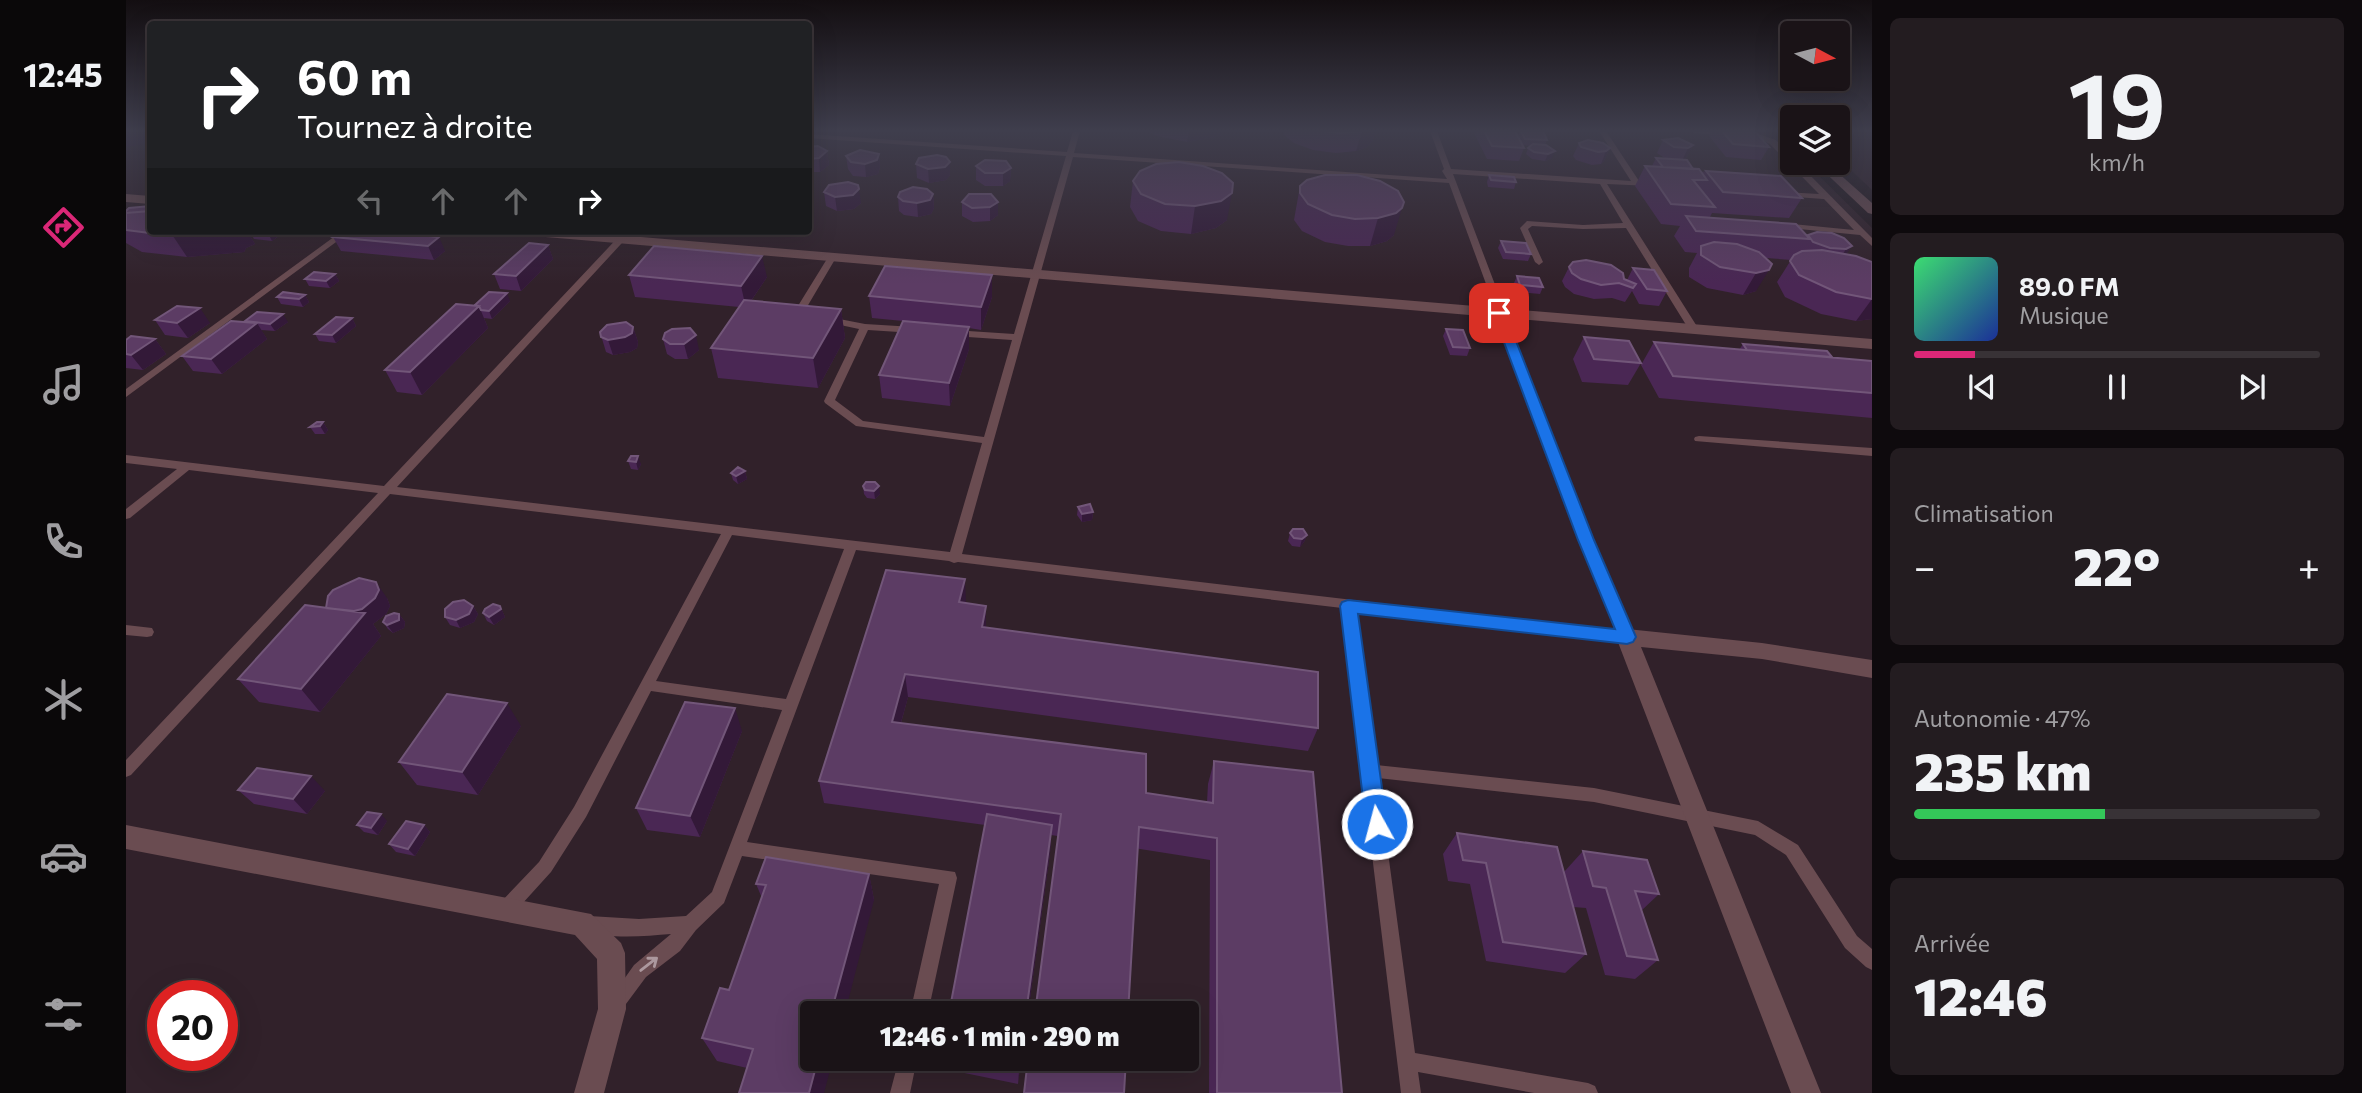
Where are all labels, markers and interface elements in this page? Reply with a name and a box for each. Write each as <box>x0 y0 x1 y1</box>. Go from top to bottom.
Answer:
north arrow <box>1780 21 1850 91</box>
map controls <box>1780 21 1850 175</box>
text: 60 m <box>297 45 412 105</box>
text: 19 <box>2068 46 2166 158</box>
icon: right <box>182 49 273 140</box>
text: 12:45 <box>23 54 103 94</box>
text: Tournez à droite <box>297 105 533 145</box>
button: layers <box>1780 105 1850 175</box>
text: km/h <box>2089 148 2145 176</box>
icon: left <box>351 182 389 220</box>
icon: ahead <box>424 182 462 220</box>
icon: ahead <box>497 182 535 220</box>
icon: right <box>570 182 608 220</box>
icon: directions <box>39 203 88 252</box>
text: 89.0 FM <box>2019 270 2120 301</box>
pin <box>1469 283 1529 343</box>
icon: arrive <box>1480 294 1518 332</box>
text: Musique <box>2019 301 2109 329</box>
icon: music <box>39 360 88 409</box>
icon: previous <box>1963 368 2001 406</box>
icon: pause <box>2098 368 2136 406</box>
icon: next <box>2233 368 2271 406</box>
text: Climatisation <box>1914 499 2054 527</box>
icon: phone <box>39 517 88 566</box>
text: 22° <box>2073 533 2160 597</box>
text: − <box>1914 542 1936 589</box>
text: + <box>2298 542 2320 589</box>
icon: climate <box>39 675 88 724</box>
text: Autonomie · 47% <box>1914 704 2091 732</box>
text: 235 km <box>1914 738 2091 802</box>
position arrow <box>1340 787 1414 861</box>
icon: car <box>39 832 88 881</box>
text: Arrivée <box>1914 929 1990 957</box>
one-way arrow <box>639 957 657 972</box>
text: 12:46 <box>1914 963 2048 1027</box>
speed limit sign: 20 <box>147 980 238 1071</box>
icon: filters <box>39 990 88 1039</box>
text: 12:46 · 1 min · 290 m <box>880 1020 1119 1051</box>

